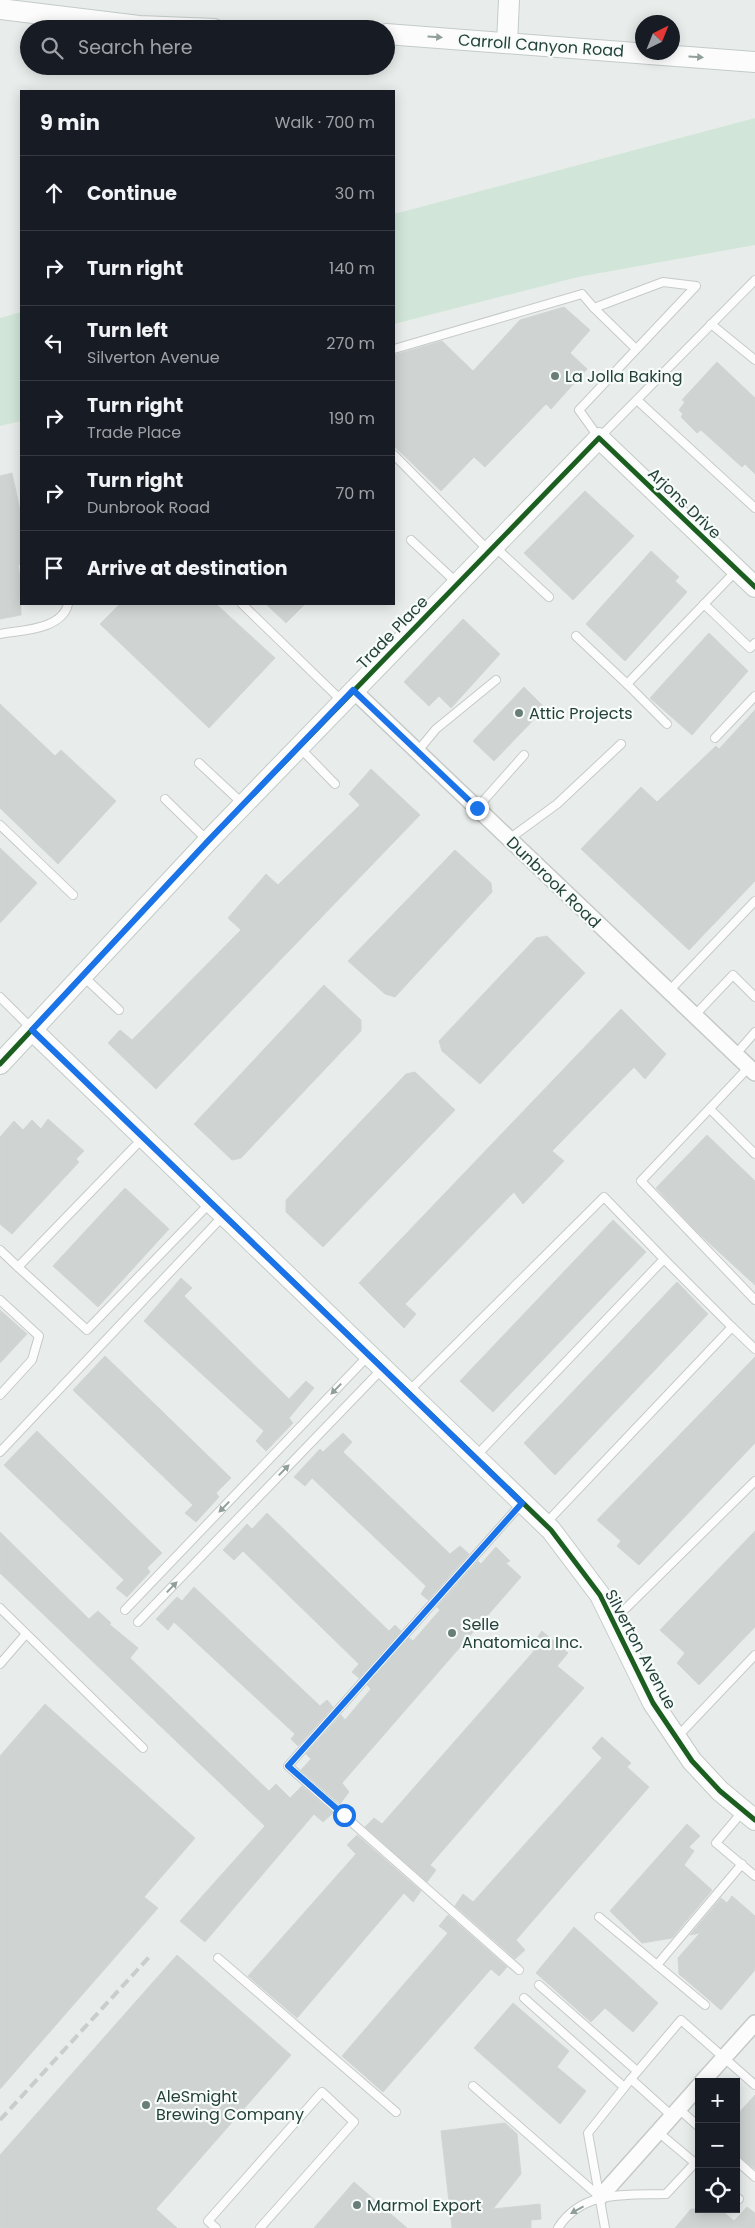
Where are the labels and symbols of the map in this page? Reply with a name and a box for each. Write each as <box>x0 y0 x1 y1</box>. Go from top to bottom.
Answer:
north arrow <box>635 15 680 60</box>
street label: Carroll Canyon Road <box>457 28 625 63</box>
one-way arrow <box>427 34 443 42</box>
one-way arrow <box>688 54 704 62</box>
place label: La Jolla Baking <box>565 365 683 388</box>
marker: La Jolla Baking <box>549 370 561 382</box>
street label: Arjons Drive <box>643 462 726 544</box>
street label: Trade Place <box>351 590 433 674</box>
place label: Attic Projects <box>529 702 633 725</box>
marker: Attic Projects <box>513 707 525 719</box>
route end <box>466 797 489 820</box>
street label: Dunbrook Road <box>501 831 606 933</box>
one-way arrow <box>330 1383 342 1395</box>
one-way arrow <box>278 1464 290 1476</box>
one-way arrow <box>218 1501 230 1513</box>
one-way arrow <box>166 1582 178 1594</box>
street label: Silverton Avenue <box>599 1585 682 1713</box>
place label: Selle Anatomica Inc. <box>462 1613 582 1654</box>
marker: Selle Anatomica Inc. <box>446 1627 458 1639</box>
route start <box>333 1804 356 1827</box>
place label: AleSmight Brewing Company <box>156 2085 304 2126</box>
marker: AleSmight Brewing Company <box>140 2099 152 2111</box>
place label: Marmol Export <box>367 2194 481 2217</box>
marker: Marmol Export <box>351 2199 363 2211</box>
one-way arrow <box>570 2205 583 2214</box>

